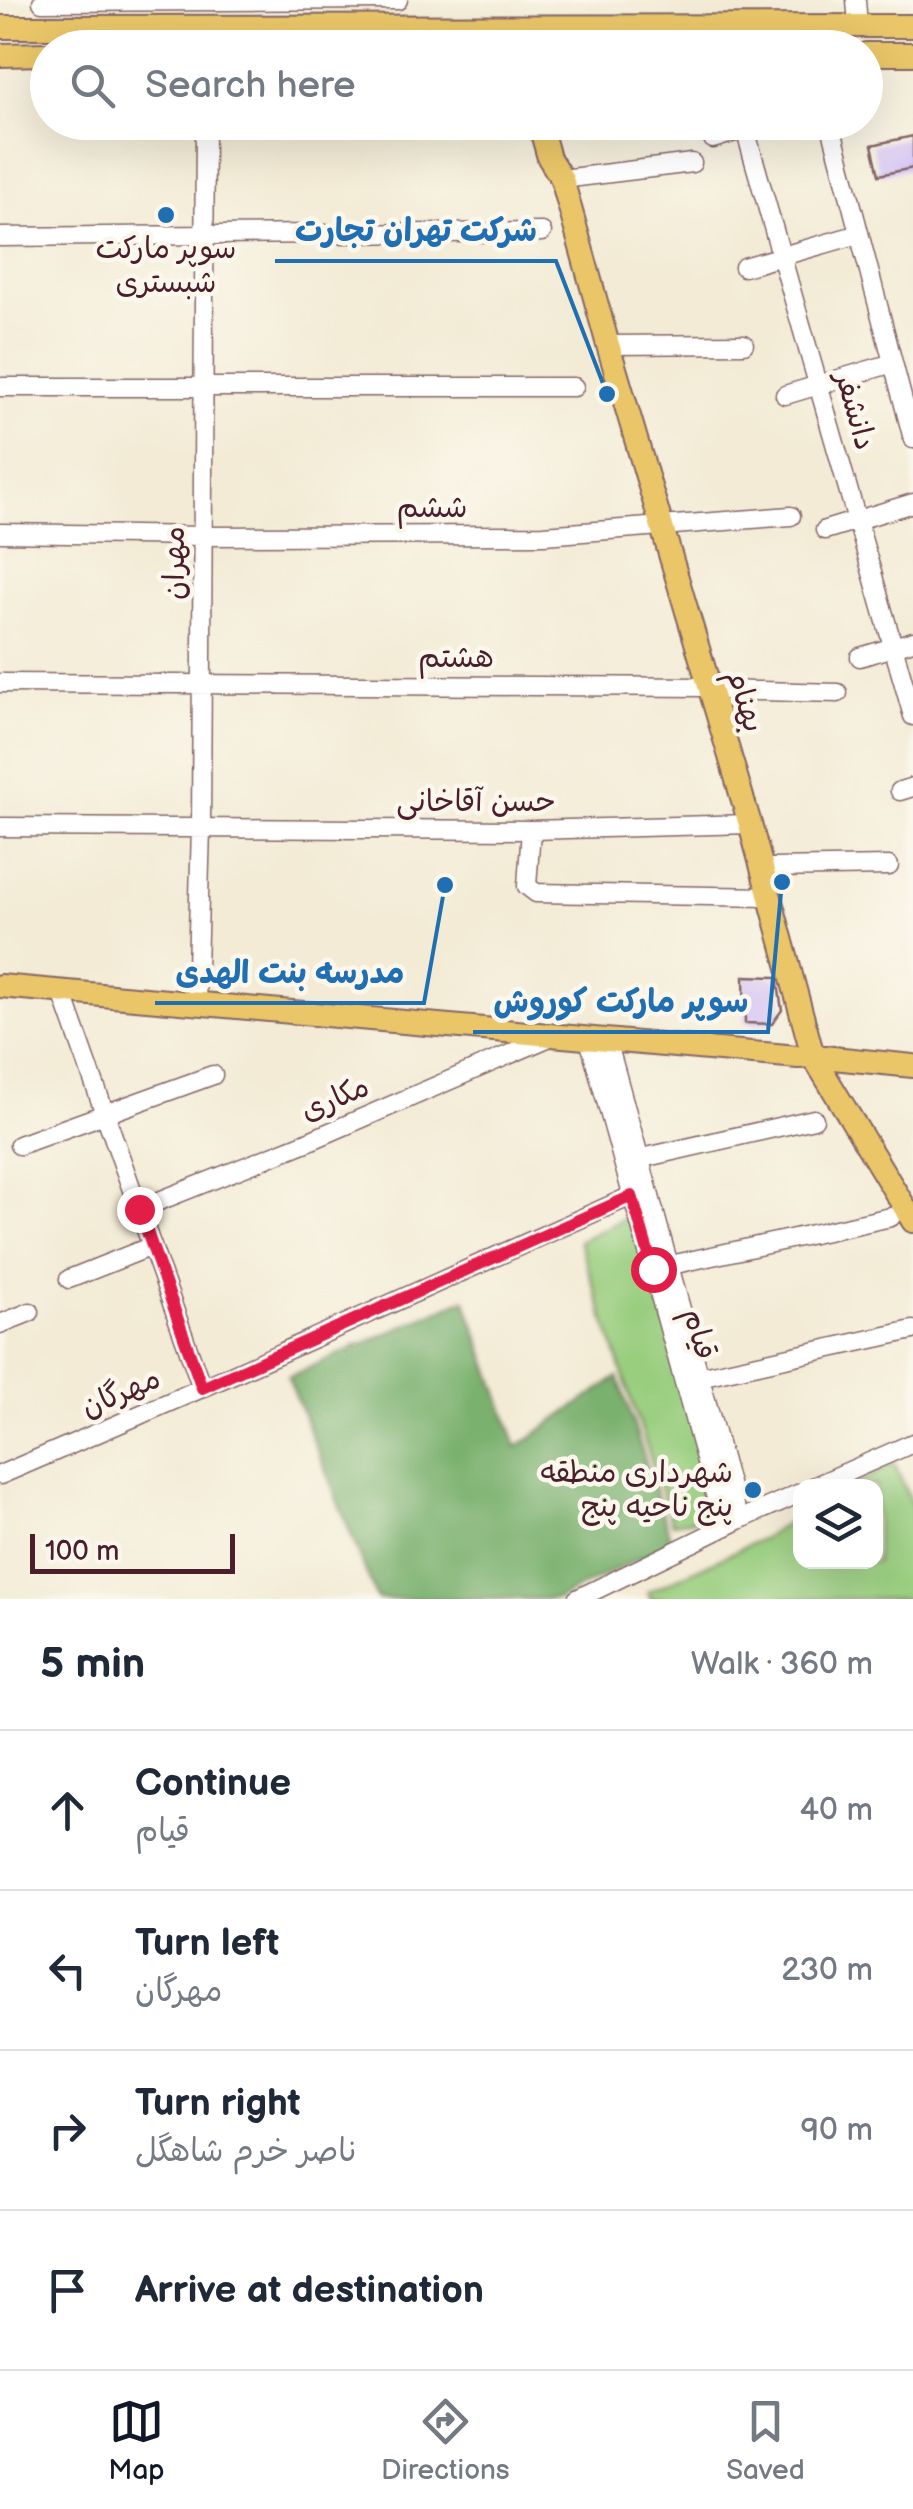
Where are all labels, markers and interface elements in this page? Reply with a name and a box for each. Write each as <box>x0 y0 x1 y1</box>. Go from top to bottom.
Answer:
search box <box>30 30 883 140</box>
icon: search <box>65 58 120 113</box>
text: Search here <box>145 63 356 108</box>
callout: شرکت تهران تجارت <box>275 199 556 261</box>
marker: سوپر مارکت شبستری <box>155 204 177 226</box>
text: شرکت تهران تجارت <box>295 212 537 251</box>
place label: سوپر مارکت شبستری <box>95 231 237 301</box>
street label: دانشفر <box>826 365 883 454</box>
street label: ششم <box>397 490 467 529</box>
street label: مهران <box>157 526 193 600</box>
street label: هشتم <box>418 640 494 679</box>
street label: بهنام <box>715 665 772 738</box>
street label: حسن آقاخانی <box>396 784 556 820</box>
callout: مدرسه بنت الهدی <box>155 941 424 1003</box>
text: مدرسه بنت الهدی <box>175 954 405 993</box>
callout: سوپر ماركت كوروش <box>473 970 768 1032</box>
text: سوپر ماركت كوروش <box>494 983 748 1022</box>
street label: مکاری <box>295 1069 375 1129</box>
route end <box>117 1187 163 1233</box>
route start <box>631 1247 677 1293</box>
street label: قیام <box>672 1304 723 1364</box>
street label: مهرگان <box>76 1360 166 1426</box>
place label: شهرداری منطقه پنج ناحیه پنج <box>540 1455 733 1526</box>
marker: شهرداری منطقه پنج ناحیه پنج <box>742 1479 764 1501</box>
map controls <box>793 1479 883 1569</box>
button: layers <box>793 1479 883 1569</box>
scale bar <box>30 1529 235 1574</box>
text: 100 m <box>45 1535 119 1568</box>
text: 5 min <box>40 1639 145 1690</box>
text: Walk · 360 m <box>691 1645 873 1684</box>
text: Continue <box>135 1761 291 1806</box>
icon: ahead <box>40 1783 95 1838</box>
text: 40 m <box>800 1791 873 1830</box>
text: قیام <box>135 1812 190 1851</box>
text: Turn left <box>135 1921 279 1966</box>
icon: left <box>40 1943 95 1998</box>
text: 230 m <box>781 1951 873 1990</box>
text: مهرگان <box>135 1972 222 2011</box>
text: Turn right <box>135 2081 300 2126</box>
icon: right <box>40 2103 95 2158</box>
text: 90 m <box>801 2111 873 2150</box>
text: ناصر خرم شاهگل <box>135 2132 358 2171</box>
icon: arrive <box>40 2263 95 2318</box>
text: Arrive at destination <box>135 2268 484 2313</box>
tab: Map <box>108 2394 165 2487</box>
tab: Directions <box>381 2394 510 2487</box>
tab: Saved <box>726 2394 805 2487</box>

